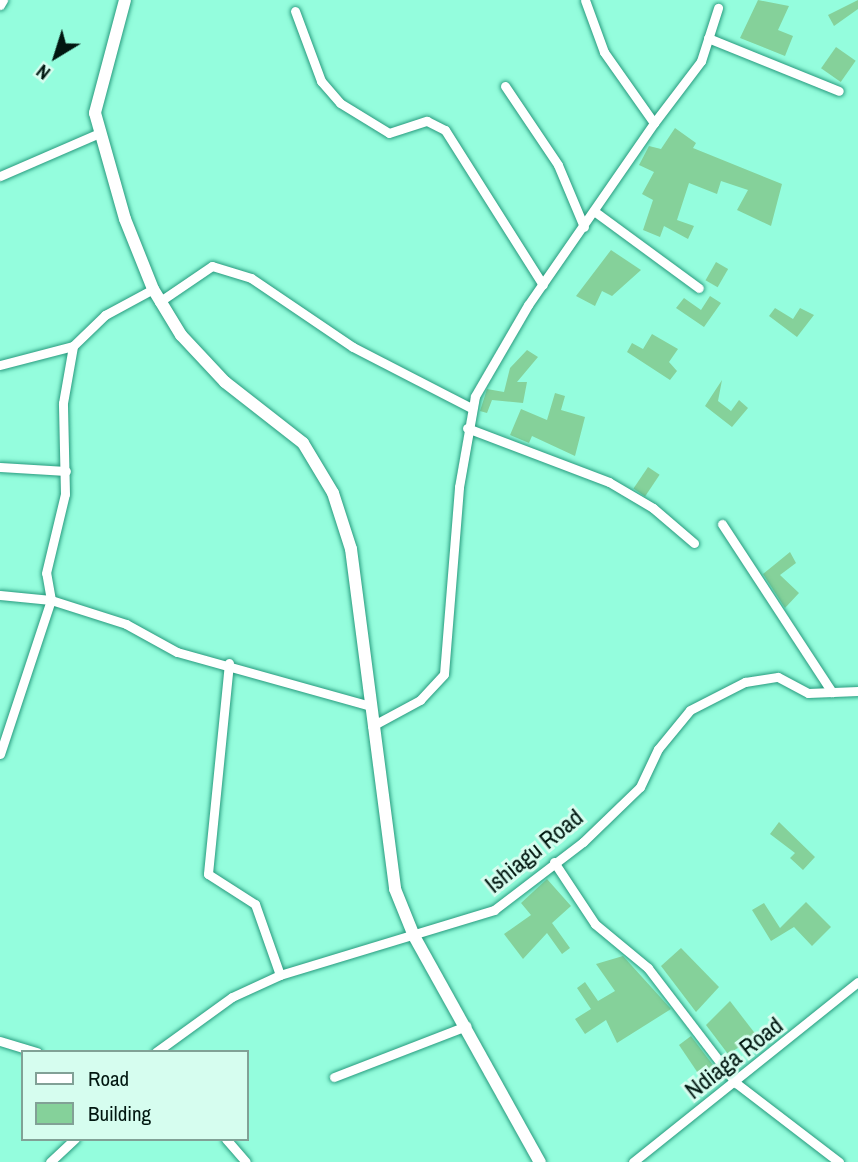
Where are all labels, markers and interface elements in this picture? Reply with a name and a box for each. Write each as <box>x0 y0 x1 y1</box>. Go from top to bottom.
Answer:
north arrow <box>21 21 91 91</box>
text: N <box>31 59 56 86</box>
street label: Ishiagu Road <box>479 803 589 899</box>
street label: Ndiaga Road <box>679 1011 789 1105</box>
legend <box>21 1050 248 1141</box>
text: Road <box>88 1064 129 1093</box>
text: Building <box>88 1099 151 1128</box>

